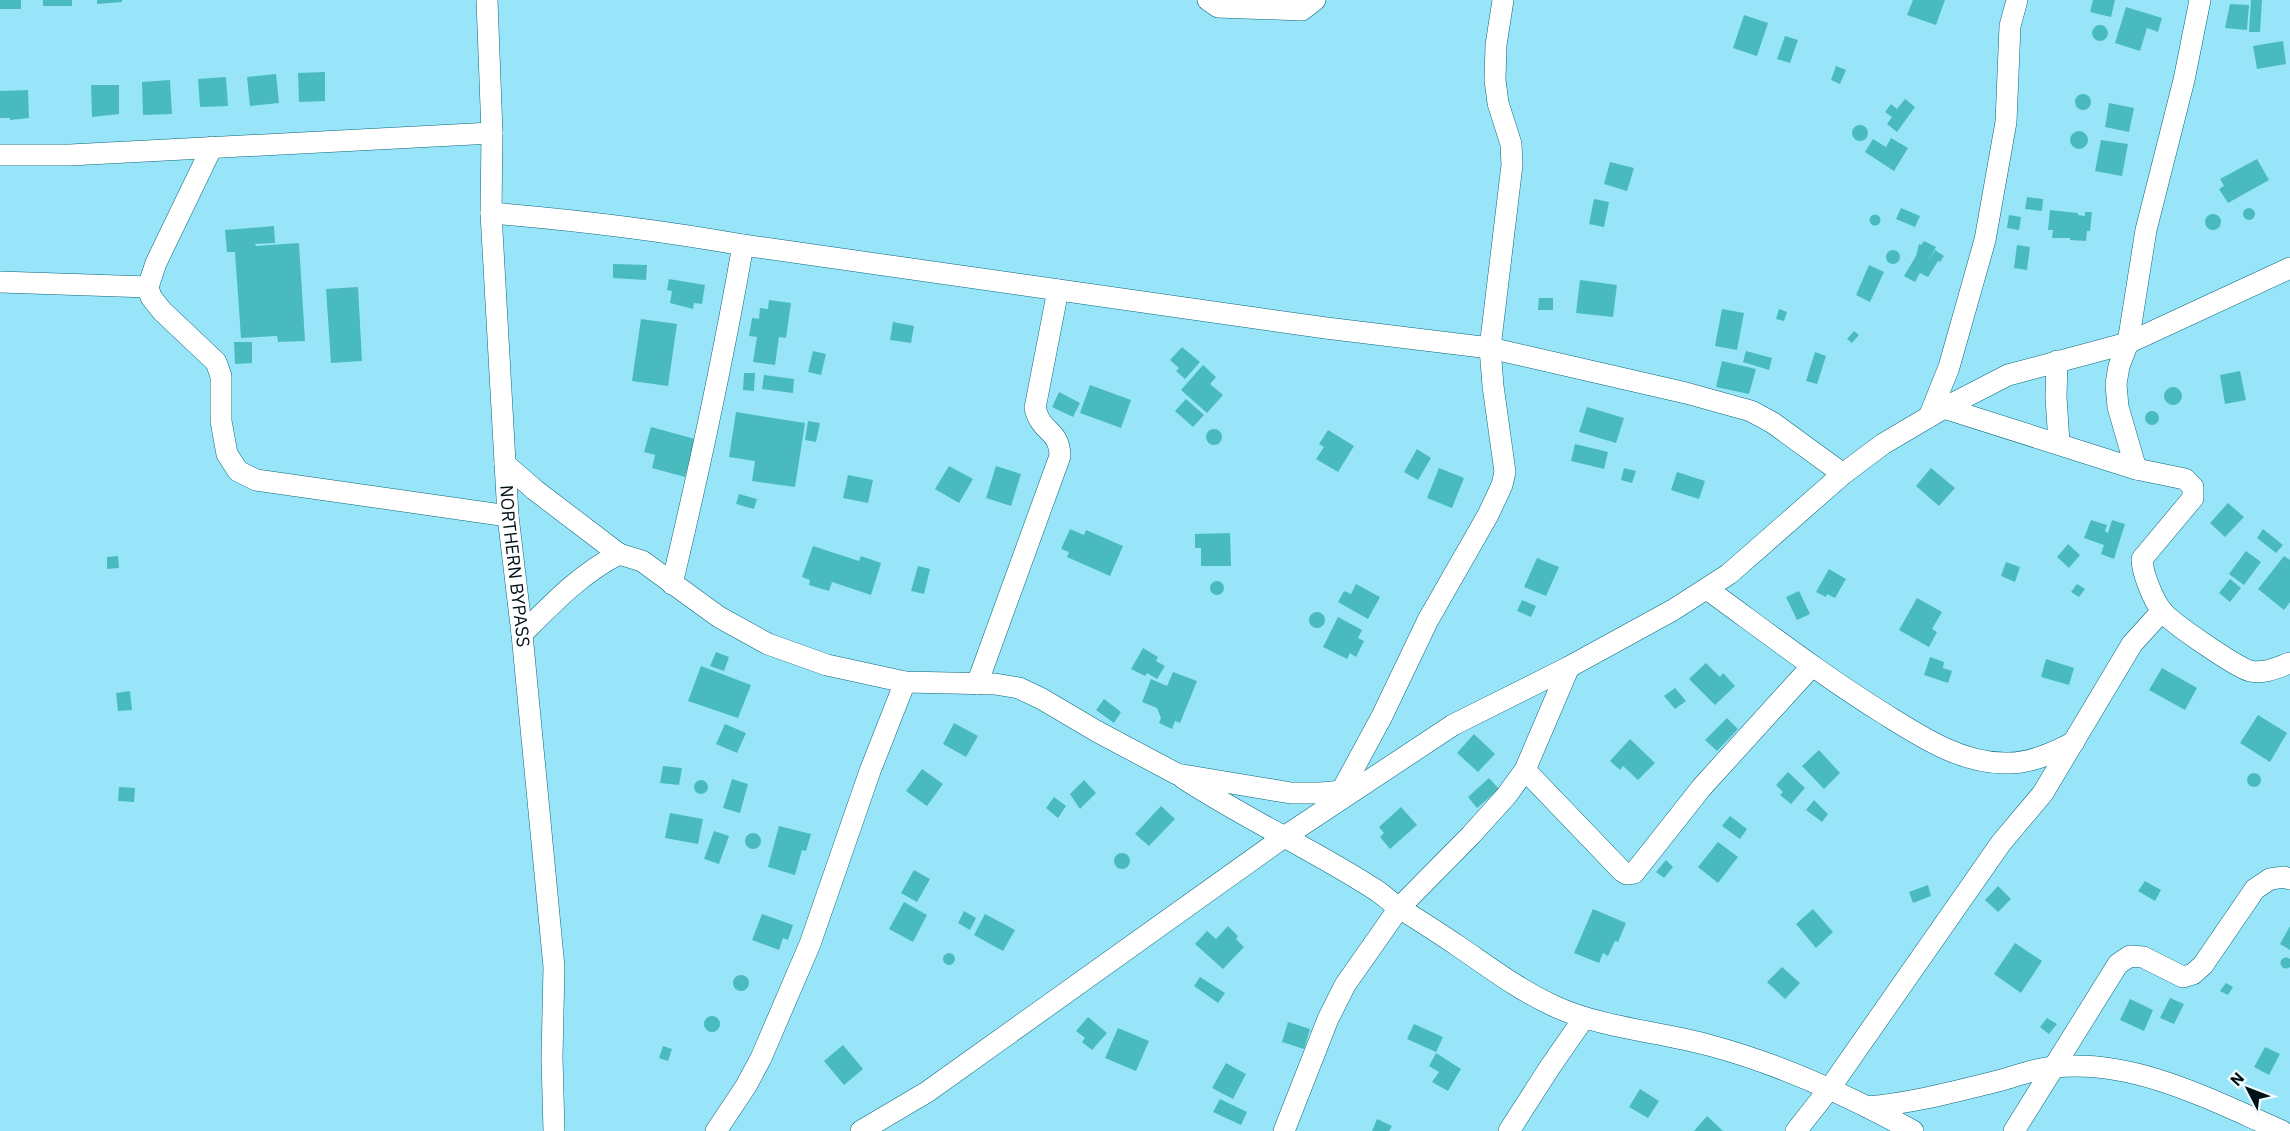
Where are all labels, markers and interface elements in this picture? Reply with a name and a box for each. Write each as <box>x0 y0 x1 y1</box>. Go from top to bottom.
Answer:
street label: NORTHERN BYPASS <box>495 484 535 648</box>
north arrow <box>2218 1059 2278 1119</box>
text: N <box>2226 1068 2248 1090</box>

